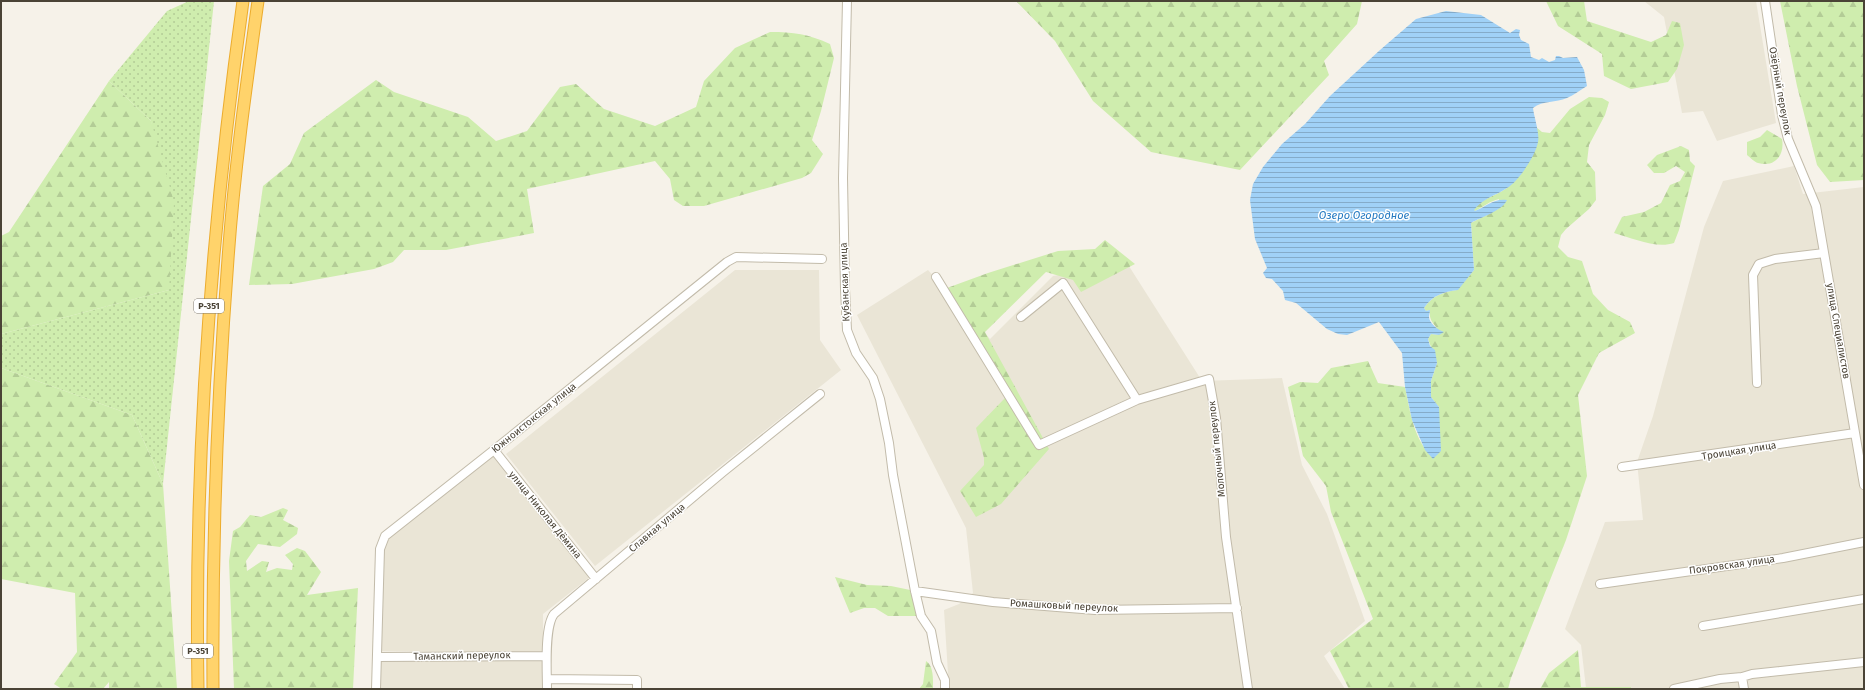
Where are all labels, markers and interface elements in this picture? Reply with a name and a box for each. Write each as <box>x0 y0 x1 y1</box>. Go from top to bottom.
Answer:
street label: Озёрный переулок <box>1766 46 1795 137</box>
water label: Озеро Огородное <box>1319 209 1410 222</box>
street label: Кубанская улица <box>838 242 852 322</box>
street label: улица Специалистов <box>1824 282 1852 380</box>
road number: Р-351 <box>194 299 224 313</box>
street label: Южноистокская улица <box>489 380 579 456</box>
street label: Молочный переулок <box>1206 399 1228 498</box>
street label: Троицкая улица <box>1701 439 1777 463</box>
street label: улица Николая Дёмина <box>506 468 585 561</box>
street label: Славная улица <box>626 501 688 555</box>
street label: Покровская улица <box>1688 553 1776 577</box>
street label: Ромашковый переулок <box>1010 597 1119 615</box>
road number: Р-351 <box>183 644 213 658</box>
street label: Таманский переулок <box>413 649 511 663</box>

